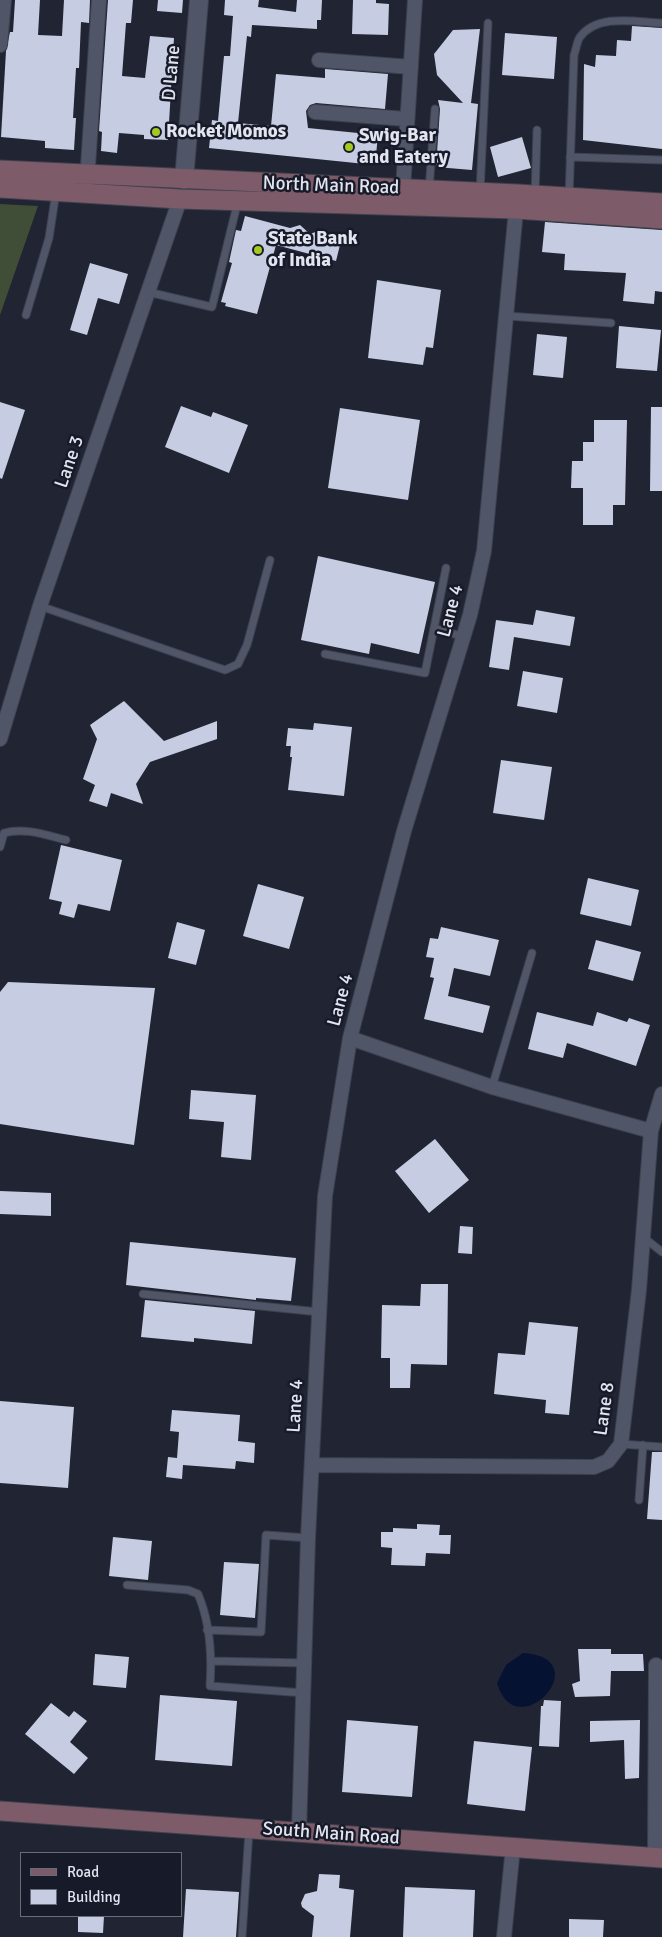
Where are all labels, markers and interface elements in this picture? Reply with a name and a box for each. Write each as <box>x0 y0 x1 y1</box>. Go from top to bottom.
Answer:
street label: D Lane <box>158 44 186 102</box>
place label: Rocket Momos <box>166 121 286 143</box>
place label: Swig-Bar and Eatery <box>359 125 448 169</box>
marker: Rocket Momos <box>150 126 162 138</box>
marker: Swig-Bar and Eatery <box>343 141 355 153</box>
street label: North Main Road <box>262 172 400 200</box>
place label: State Bank of India <box>268 228 358 272</box>
marker: State Bank of India <box>252 244 264 256</box>
street label: Lane 3 <box>50 433 90 491</box>
street label: Lane 4 <box>433 582 469 640</box>
street label: Lane 4 <box>323 971 359 1029</box>
street label: Lane 4 <box>283 1379 309 1433</box>
street label: Lane 8 <box>590 1381 620 1437</box>
street label: South Main Road <box>262 1818 400 1850</box>
legend <box>20 1852 182 1917</box>
text: Road <box>67 1863 99 1881</box>
text: Building <box>67 1888 121 1906</box>

